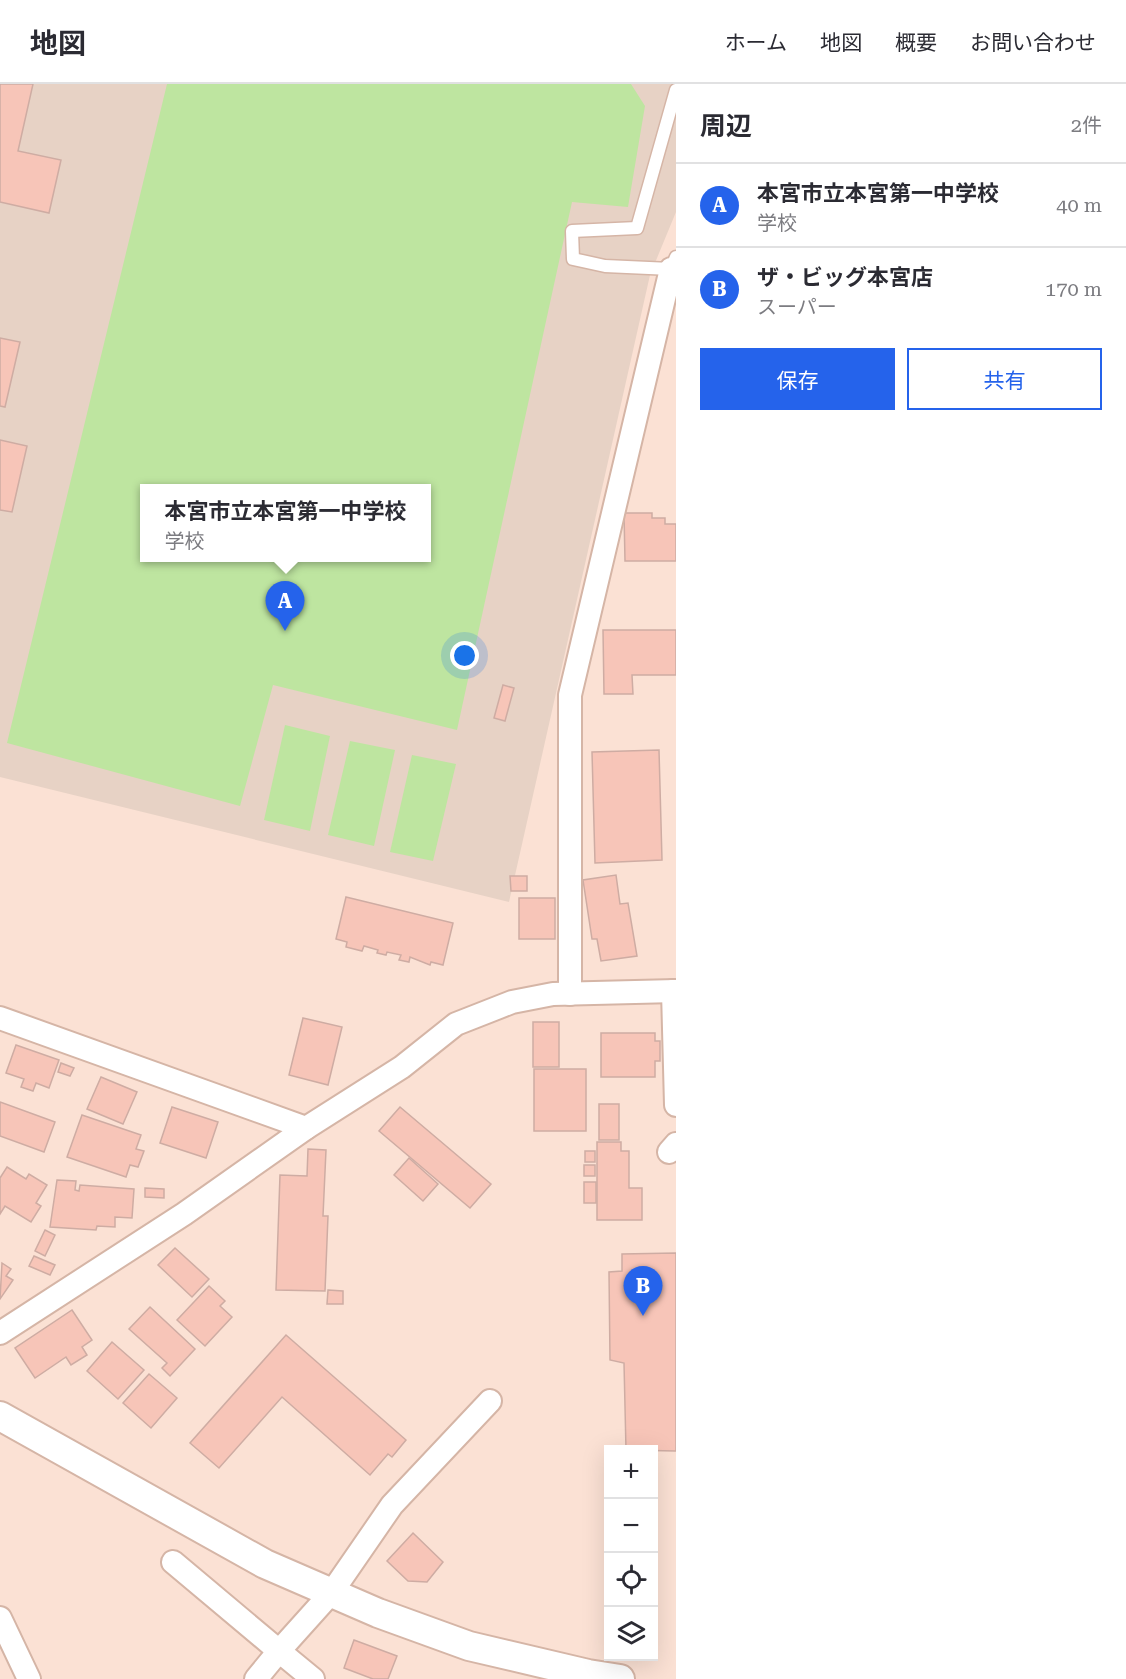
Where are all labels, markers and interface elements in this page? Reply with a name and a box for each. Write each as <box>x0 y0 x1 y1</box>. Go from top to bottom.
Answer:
text: 地図 <box>30 27 86 60</box>
text: ホーム <box>725 31 787 55</box>
text: 地図 <box>820 31 862 55</box>
text: 概要 <box>895 31 937 55</box>
text: お問い合わせ <box>970 31 1096 55</box>
text: 周辺 <box>700 111 752 141</box>
text: 2件 <box>1071 113 1102 137</box>
text: 本宮市立本宮第一中学校 <box>757 181 999 206</box>
text: A <box>712 193 727 217</box>
text: 40 m <box>1056 193 1102 217</box>
text: 学校 <box>757 211 797 235</box>
text: ザ・ビッグ本宮店 <box>757 265 933 290</box>
text: B <box>712 277 727 301</box>
text: 170 m <box>1045 277 1102 301</box>
text: スーパー <box>757 295 837 319</box>
button: 保存 <box>700 348 895 410</box>
button: 共有 <box>907 348 1102 410</box>
popup <box>140 484 431 562</box>
text: 本宮市立本宮第一中学校 <box>164 499 407 524</box>
text: 学校 <box>164 529 204 553</box>
pin: A <box>266 582 304 631</box>
your location <box>450 641 479 670</box>
pin: B <box>624 1266 662 1316</box>
map controls <box>604 1445 658 1661</box>
button: + <box>604 1445 658 1499</box>
button: − <box>604 1499 658 1553</box>
button: locate <box>604 1553 658 1607</box>
button: layers <box>604 1607 658 1661</box>

